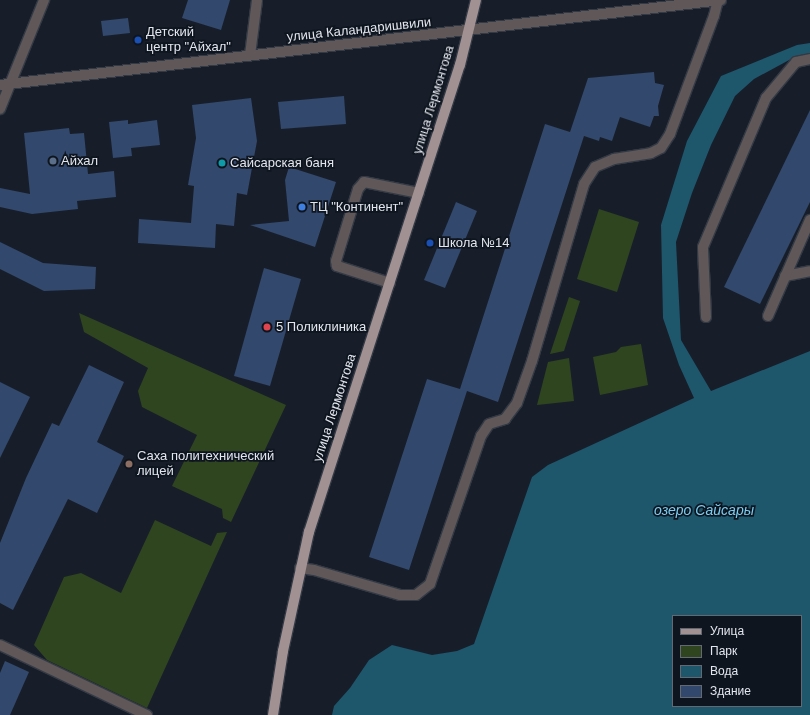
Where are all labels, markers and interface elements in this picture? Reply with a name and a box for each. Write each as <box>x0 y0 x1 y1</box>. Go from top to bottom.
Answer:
street label: улица Каландаришвили <box>286 15 432 45</box>
place label: Детский центр "Айхал" <box>146 25 231 56</box>
marker: Детский центр "Айхал" <box>133 35 143 45</box>
street label: улица Лермонтова <box>410 44 458 156</box>
place label: Айхал <box>61 153 98 169</box>
place label: Сайсарская баня <box>230 155 334 171</box>
marker: Айхал <box>48 156 58 166</box>
marker: Сайсарская баня <box>217 158 227 168</box>
place label: ТЦ "Континент" <box>310 199 403 215</box>
marker: ТЦ "Континент" <box>297 202 307 212</box>
place label: Школа №14 <box>438 235 510 251</box>
marker: Школа №14 <box>425 238 435 248</box>
place label: 5 Поликлиника <box>276 319 366 335</box>
marker: 5 Поликлиника <box>261 321 273 333</box>
street label: улица Лермонтова <box>310 352 360 464</box>
place label: Саха политехнический лицей <box>137 449 274 480</box>
marker: Саха политехнический лицей <box>124 459 134 469</box>
water label: озеро Сайсары <box>654 502 754 518</box>
legend <box>672 615 802 707</box>
text: Улица <box>710 624 744 638</box>
text: Парк <box>710 644 737 658</box>
text: Вода <box>710 664 738 678</box>
text: Здание <box>710 684 751 698</box>

